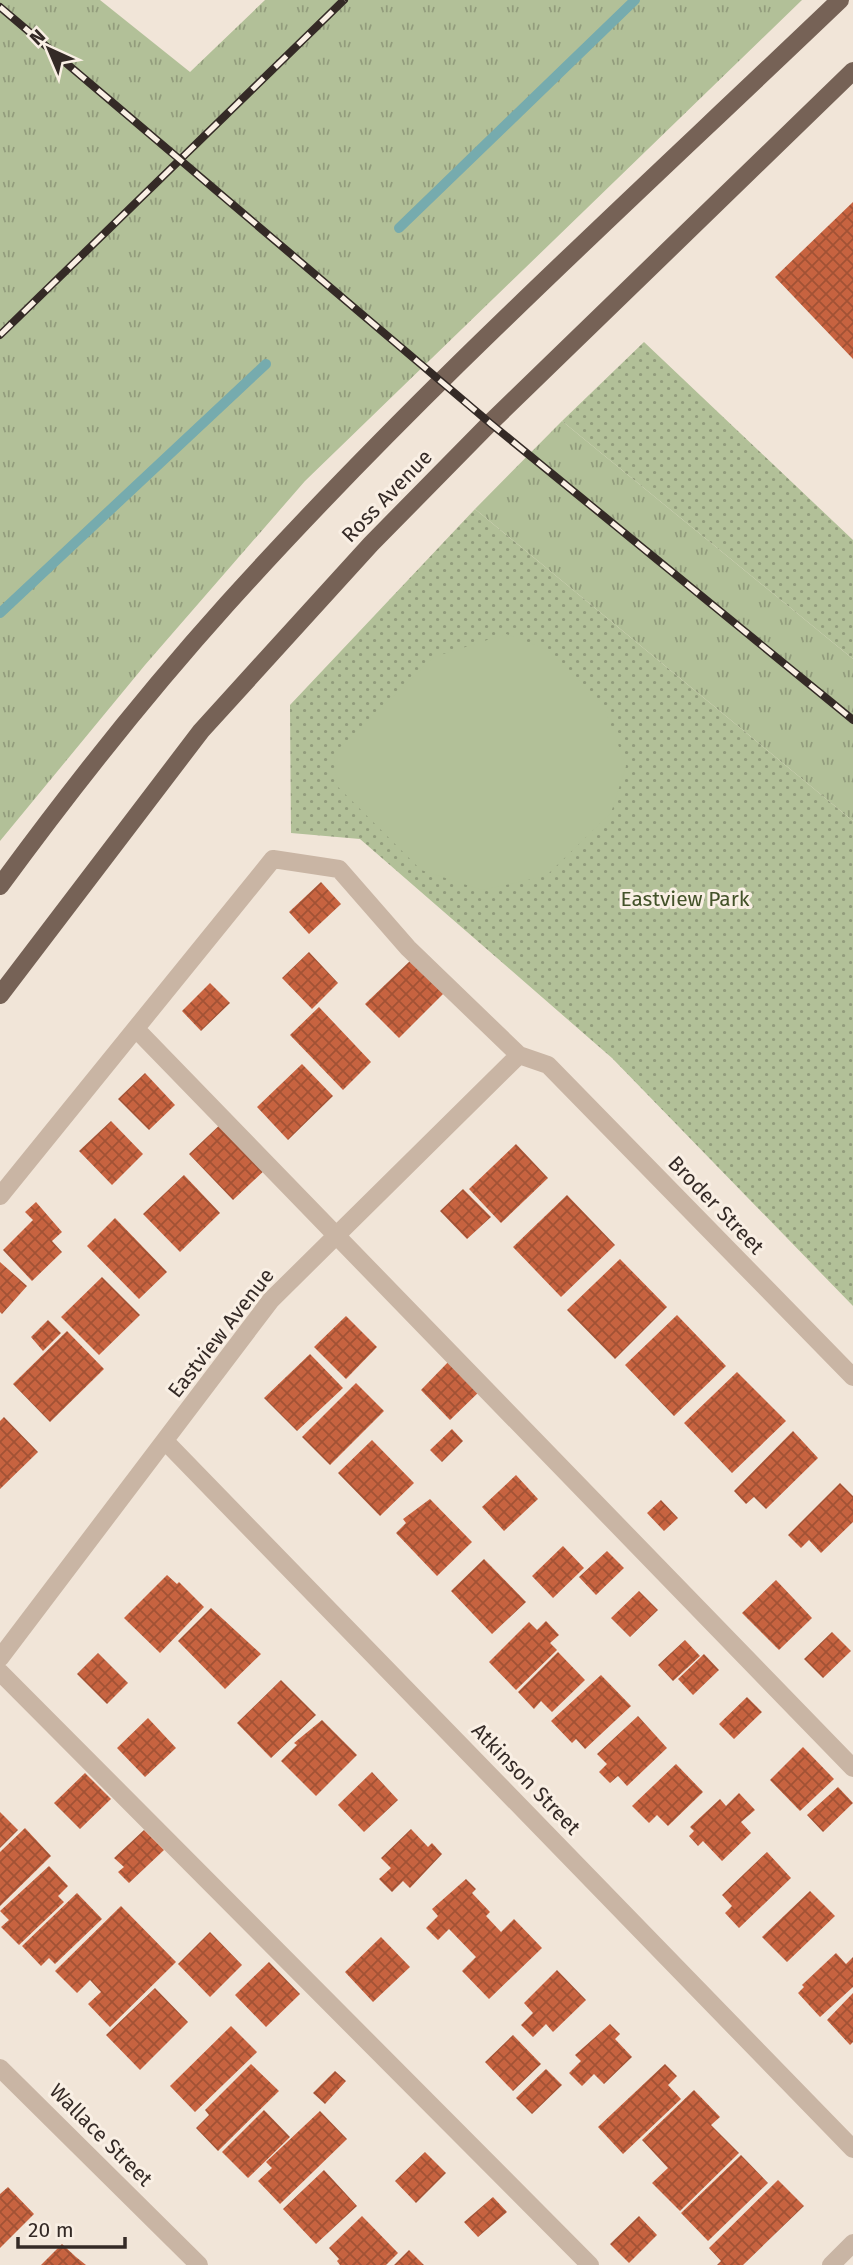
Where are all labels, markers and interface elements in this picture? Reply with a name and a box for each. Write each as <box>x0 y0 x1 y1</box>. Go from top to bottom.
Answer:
north arrow <box>14 14 84 84</box>
text: N <box>25 24 50 50</box>
street label: Ross Avenue <box>336 444 438 548</box>
park label: Eastview Park <box>620 886 750 912</box>
street label: Broder Street <box>662 1150 770 1260</box>
street label: Eastview Avenue <box>162 1263 280 1403</box>
street label: Atkinson Street <box>466 1718 586 1841</box>
street label: Wallace Street <box>44 2078 158 2192</box>
scale bar <box>18 2206 124 2250</box>
text: 20 m <box>28 2217 74 2243</box>

